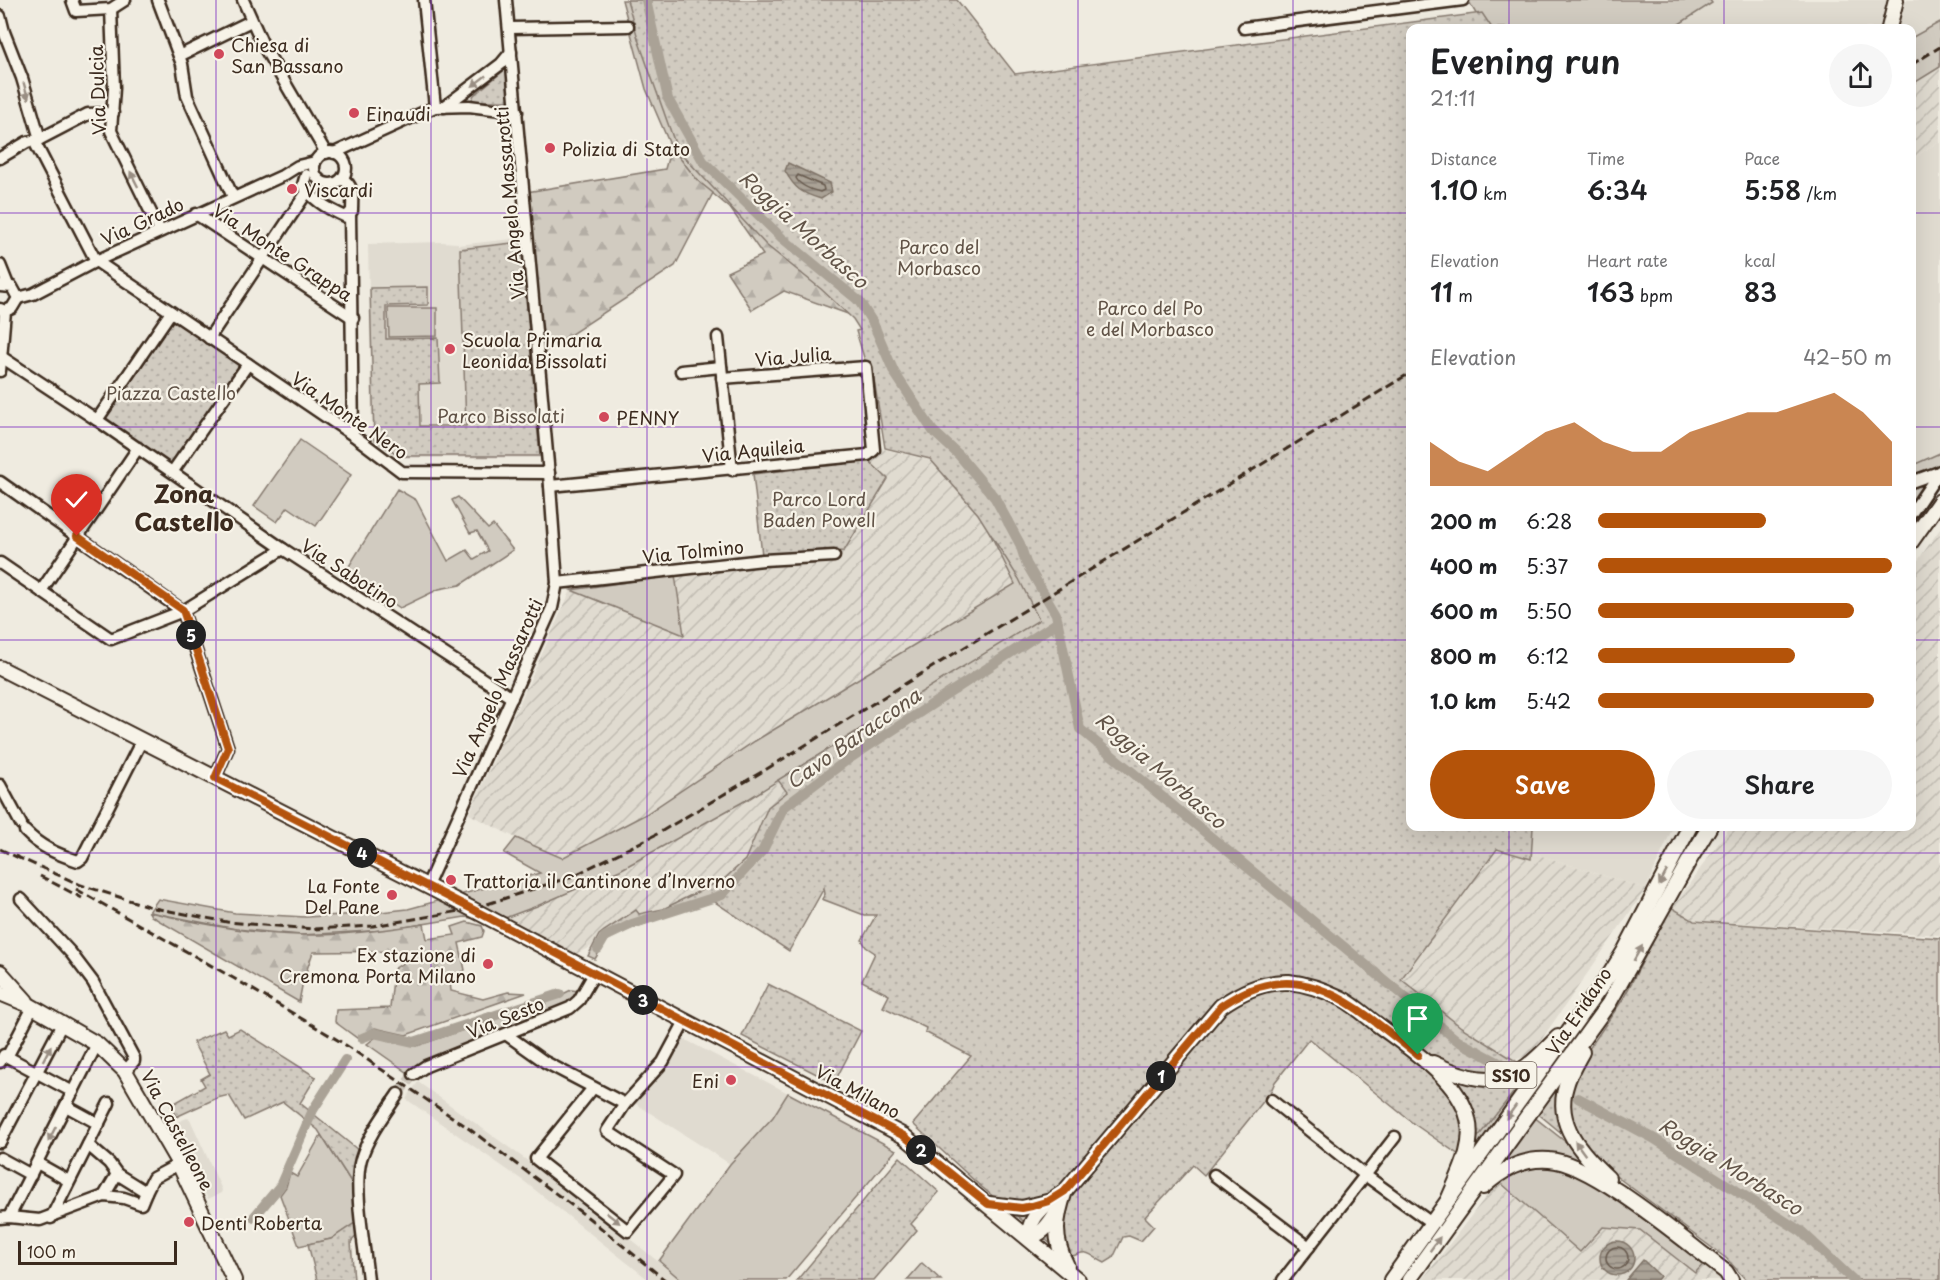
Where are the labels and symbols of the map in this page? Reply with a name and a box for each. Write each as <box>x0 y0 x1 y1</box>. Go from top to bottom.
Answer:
place label: Chiesa di San Bassano <box>231 31 343 79</box>
street label: Via Dulcia <box>82 44 112 136</box>
marker: Chiesa di San Bassano <box>212 47 226 61</box>
one-way arrow <box>471 75 487 88</box>
one-way arrow <box>22 82 31 100</box>
place label: Einaudi <box>366 100 431 127</box>
street label: Via Angelo Massarotti <box>487 105 531 301</box>
marker: Einaudi <box>347 106 361 120</box>
place label: Polizia di Stato <box>562 135 690 162</box>
marker: Polizia di Stato <box>543 141 557 155</box>
water label: Roggia Morbasco <box>733 163 876 296</box>
one-way arrow <box>129 170 138 187</box>
place label: Viscardi <box>304 176 373 203</box>
marker: Viscardi <box>285 182 299 196</box>
street label: Via Grado <box>96 190 188 252</box>
street label: Via Monte Grappa <box>207 196 359 308</box>
park label: Parco del Morbasco <box>897 233 981 281</box>
park label: Parco del Po e del Morbasco <box>1086 294 1214 342</box>
place label: Scuola Primaria Leonida Bissolati <box>462 326 607 374</box>
street label: Via Julia <box>754 339 833 373</box>
marker: Scuola Primaria Leonida Bissolati <box>443 342 457 356</box>
street label: Via Monte Nero <box>286 365 414 465</box>
park label: Piazza Castello <box>106 379 236 406</box>
park label: Parco Bissolati <box>437 402 565 429</box>
place label: PENNY <box>616 404 680 431</box>
marker: PENNY <box>597 410 611 424</box>
street label: Via Aquileia <box>700 431 806 469</box>
pin <box>51 474 102 536</box>
district label: Zona Castello <box>134 475 234 539</box>
park label: Parco Lord Baden Powell <box>762 485 876 533</box>
street label: Via Sabotino <box>296 531 404 615</box>
street label: Via Tolmino <box>641 532 745 570</box>
street label: Via Angelo Massarotti <box>445 594 549 782</box>
pin: 5 <box>176 620 206 650</box>
water label: Cavo Baraccona <box>780 680 927 796</box>
water label: Roggia Morbasco <box>1089 705 1234 836</box>
pin: 4 <box>347 838 377 868</box>
place label: Trattoria il Cantinone d’Inverno <box>463 867 735 894</box>
one-way arrow <box>1658 870 1668 887</box>
place label: La Fonte Del Pane <box>304 872 380 920</box>
marker: Trattoria il Cantinone d’Inverno <box>444 873 458 887</box>
marker: La Fonte Del Pane <box>385 888 399 902</box>
place label: Ex stazione di Cremona Porta Milano <box>279 941 476 989</box>
one-way arrow <box>1633 944 1643 961</box>
marker: Ex stazione di Cremona Porta Milano <box>481 957 495 971</box>
street label: Via Eridano <box>1538 961 1618 1061</box>
pin: 3 <box>628 985 658 1015</box>
street label: Via Sesto <box>462 989 548 1045</box>
pin <box>1392 993 1443 1055</box>
one-way arrow <box>42 1045 52 1062</box>
street label: Via Milano <box>811 1057 905 1125</box>
pin: 1 <box>1146 1061 1176 1091</box>
road number: SS10 <box>1486 1062 1537 1088</box>
street label: Via Castelleone <box>135 1065 221 1195</box>
place label: Eni <box>692 1067 719 1094</box>
marker: Eni <box>724 1073 738 1087</box>
one-way arrow <box>1506 1105 1518 1120</box>
water label: Roggia Morbasco <box>1653 1110 1809 1223</box>
one-way arrow <box>47 1125 56 1142</box>
pin: 2 <box>906 1135 936 1165</box>
one-way arrow <box>1574 1141 1586 1157</box>
place label: Denti Roberta <box>201 1209 323 1236</box>
one-way arrow <box>605 1212 621 1225</box>
marker: Denti Roberta <box>182 1215 196 1229</box>
one-way arrow <box>1429 1236 1441 1251</box>
scale bar <box>18 1238 177 1266</box>

